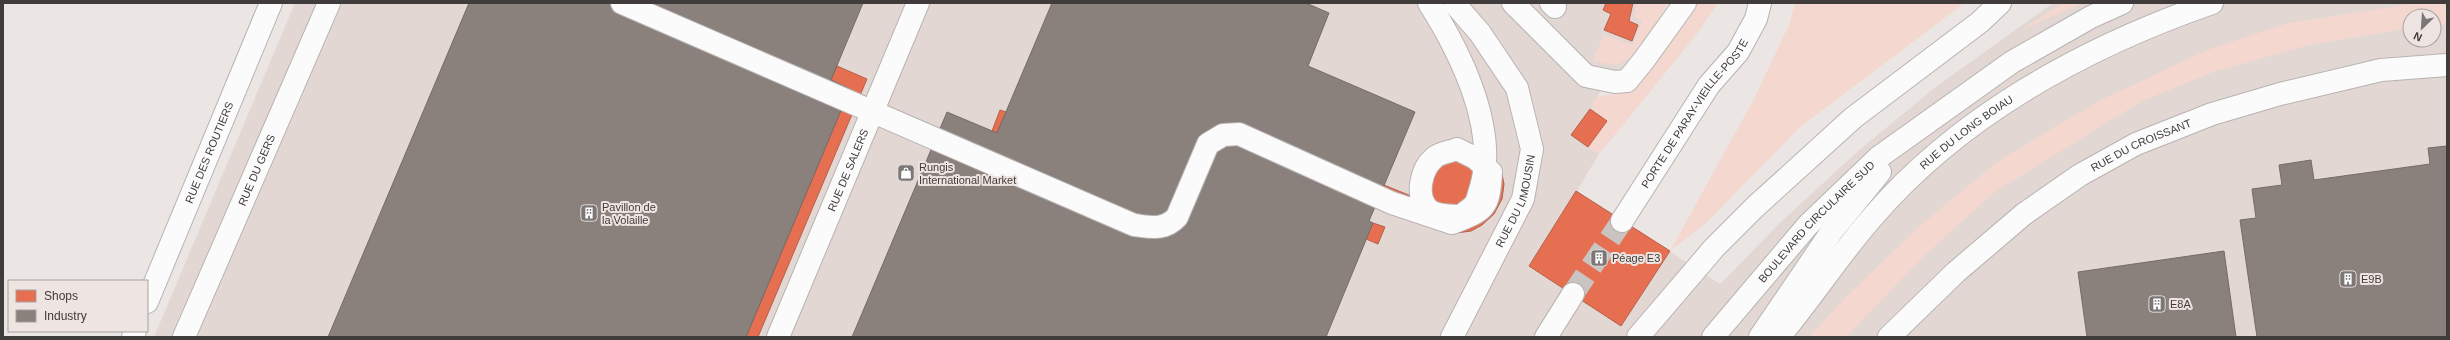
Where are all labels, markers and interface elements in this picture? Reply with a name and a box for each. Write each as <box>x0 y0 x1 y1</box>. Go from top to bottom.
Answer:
north arrow <box>2402 8 2442 48</box>
text: N <box>2412 30 2424 44</box>
street label: PORTE DE PARAY-VIEILLE-POSTE <box>1639 37 1750 190</box>
street label: RUE DU LONG BOIAU <box>1917 93 2015 171</box>
street label: RUE DES ROUTIERS <box>183 100 235 205</box>
street label: RUE DU CROISSANT <box>2089 117 2193 174</box>
street label: RUE DE SALERS <box>825 127 871 213</box>
street label: RUE DU GERS <box>236 133 277 208</box>
street label: RUE DU LIMOUSIN <box>1493 154 1537 249</box>
street label: BOULEVARD CIRCULAIRE SUD <box>1756 159 1877 285</box>
place label: Rungis International Market <box>919 161 1016 186</box>
shop icon: Rungis International Market <box>896 163 916 183</box>
place label: Pavillon de la Volaille <box>602 201 656 226</box>
building icon: Pavillon de la Volaille <box>579 203 599 223</box>
building icon: Péage E3 <box>1589 248 1609 268</box>
place label: Péage E3 <box>1612 252 1660 264</box>
building icon: E9B <box>2338 269 2358 289</box>
place label: E9B <box>2361 273 2382 285</box>
legend <box>8 280 148 332</box>
text: Shops <box>44 289 78 303</box>
building icon: E8A <box>2147 294 2167 314</box>
place label: E8A <box>2170 298 2191 310</box>
text: Industry <box>44 309 87 323</box>

